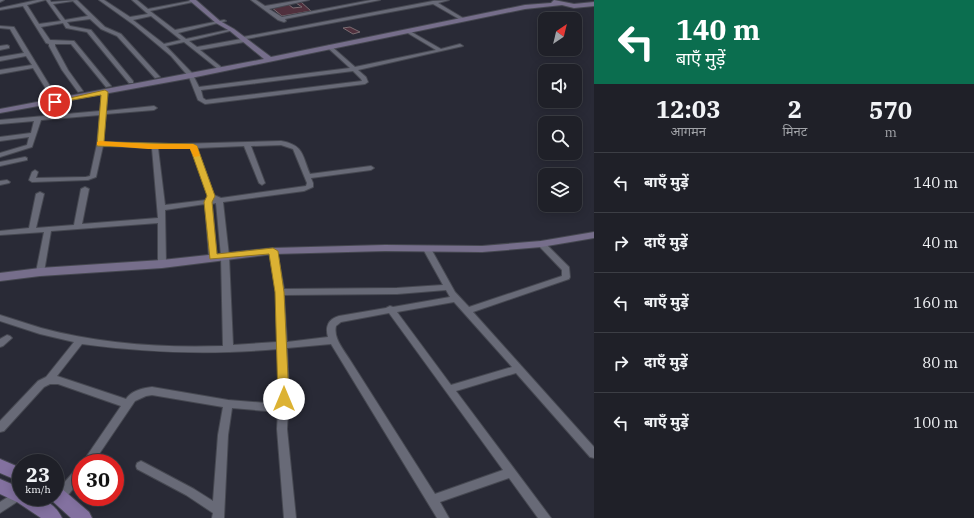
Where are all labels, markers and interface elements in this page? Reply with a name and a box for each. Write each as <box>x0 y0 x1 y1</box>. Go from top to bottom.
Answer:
text: 140 m <box>676 11 760 48</box>
north arrow <box>538 12 582 56</box>
map controls <box>538 12 582 212</box>
icon: left <box>610 16 662 68</box>
text: बाएँ मुड़ें <box>676 47 725 70</box>
button: sound <box>538 64 582 108</box>
pin <box>38 85 72 119</box>
icon: arrive <box>44 91 66 113</box>
text: 12:03 <box>656 93 721 125</box>
text: 2 <box>788 93 802 125</box>
text: 570 <box>869 94 912 126</box>
button: search <box>538 116 582 160</box>
text: आगमन <box>670 123 706 140</box>
text: मिनट <box>782 123 807 140</box>
text: m <box>884 124 897 141</box>
button: layers <box>538 168 582 212</box>
icon: left <box>610 172 632 194</box>
text: बाएँ मुड़ें <box>644 172 689 191</box>
text: 140 m <box>913 173 958 192</box>
icon: right <box>610 232 632 254</box>
text: दाएँ मुड़ें <box>644 232 688 251</box>
text: 40 m <box>922 233 958 252</box>
icon: left <box>610 292 632 314</box>
text: बाएँ मुड़ें <box>644 292 689 311</box>
text: 160 m <box>913 293 958 312</box>
icon: right <box>610 352 632 374</box>
text: दाएँ मुड़ें <box>644 352 688 371</box>
text: 80 m <box>922 353 958 372</box>
position arrow <box>263 378 305 420</box>
icon: left <box>610 412 632 434</box>
text: बाएँ मुड़ें <box>644 412 689 431</box>
text: 100 m <box>913 413 958 432</box>
speed limit sign: 30 <box>72 454 124 506</box>
text: 23 <box>26 461 50 488</box>
text: km/h <box>25 483 51 496</box>

